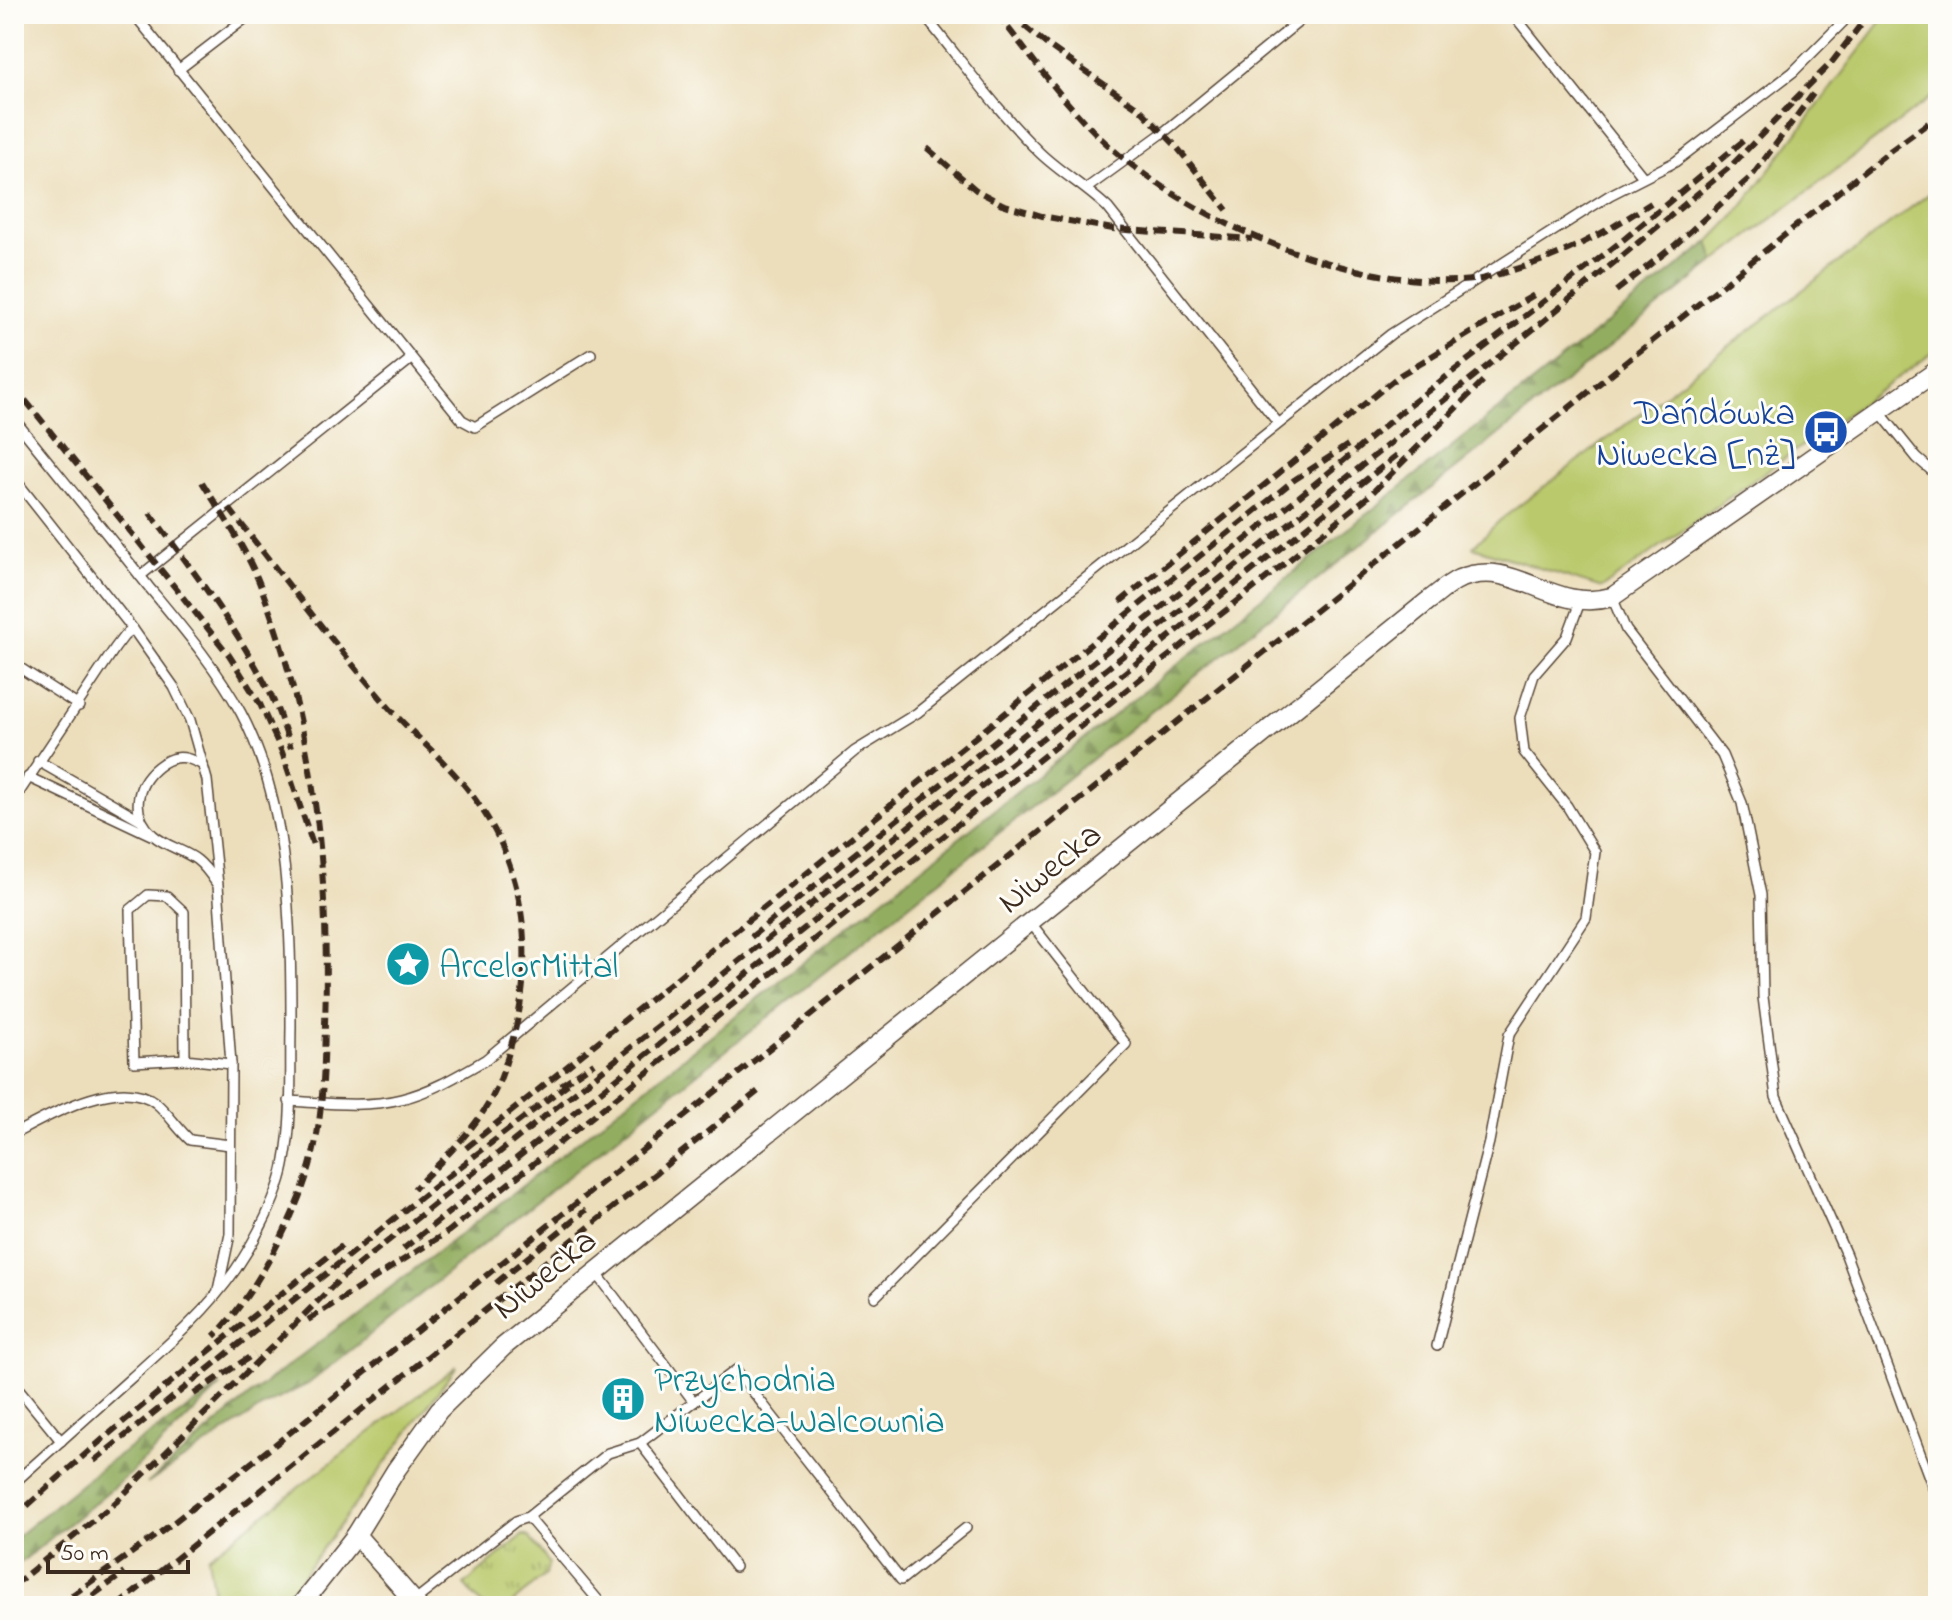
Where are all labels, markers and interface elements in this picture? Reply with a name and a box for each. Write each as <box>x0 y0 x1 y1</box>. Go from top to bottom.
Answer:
place label: Dańdówka Niwecka [nż] <box>1596 389 1795 483</box>
bus stop icon: Dańdówka Niwecka [nż] <box>1802 408 1850 456</box>
street label: Niwecka <box>987 811 1115 928</box>
place icon: ArcelorMittal <box>384 940 432 988</box>
place label: ArcelorMittal <box>439 942 618 995</box>
street label: Niwecka <box>482 1217 610 1334</box>
place label: Przychodnia Niwecka-Walcownia <box>654 1356 945 1450</box>
building icon: Przychodnia Niwecka-Walcownia <box>599 1375 647 1423</box>
scale bar <box>48 1524 188 1574</box>
text: 50 m <box>60 1537 109 1572</box>

